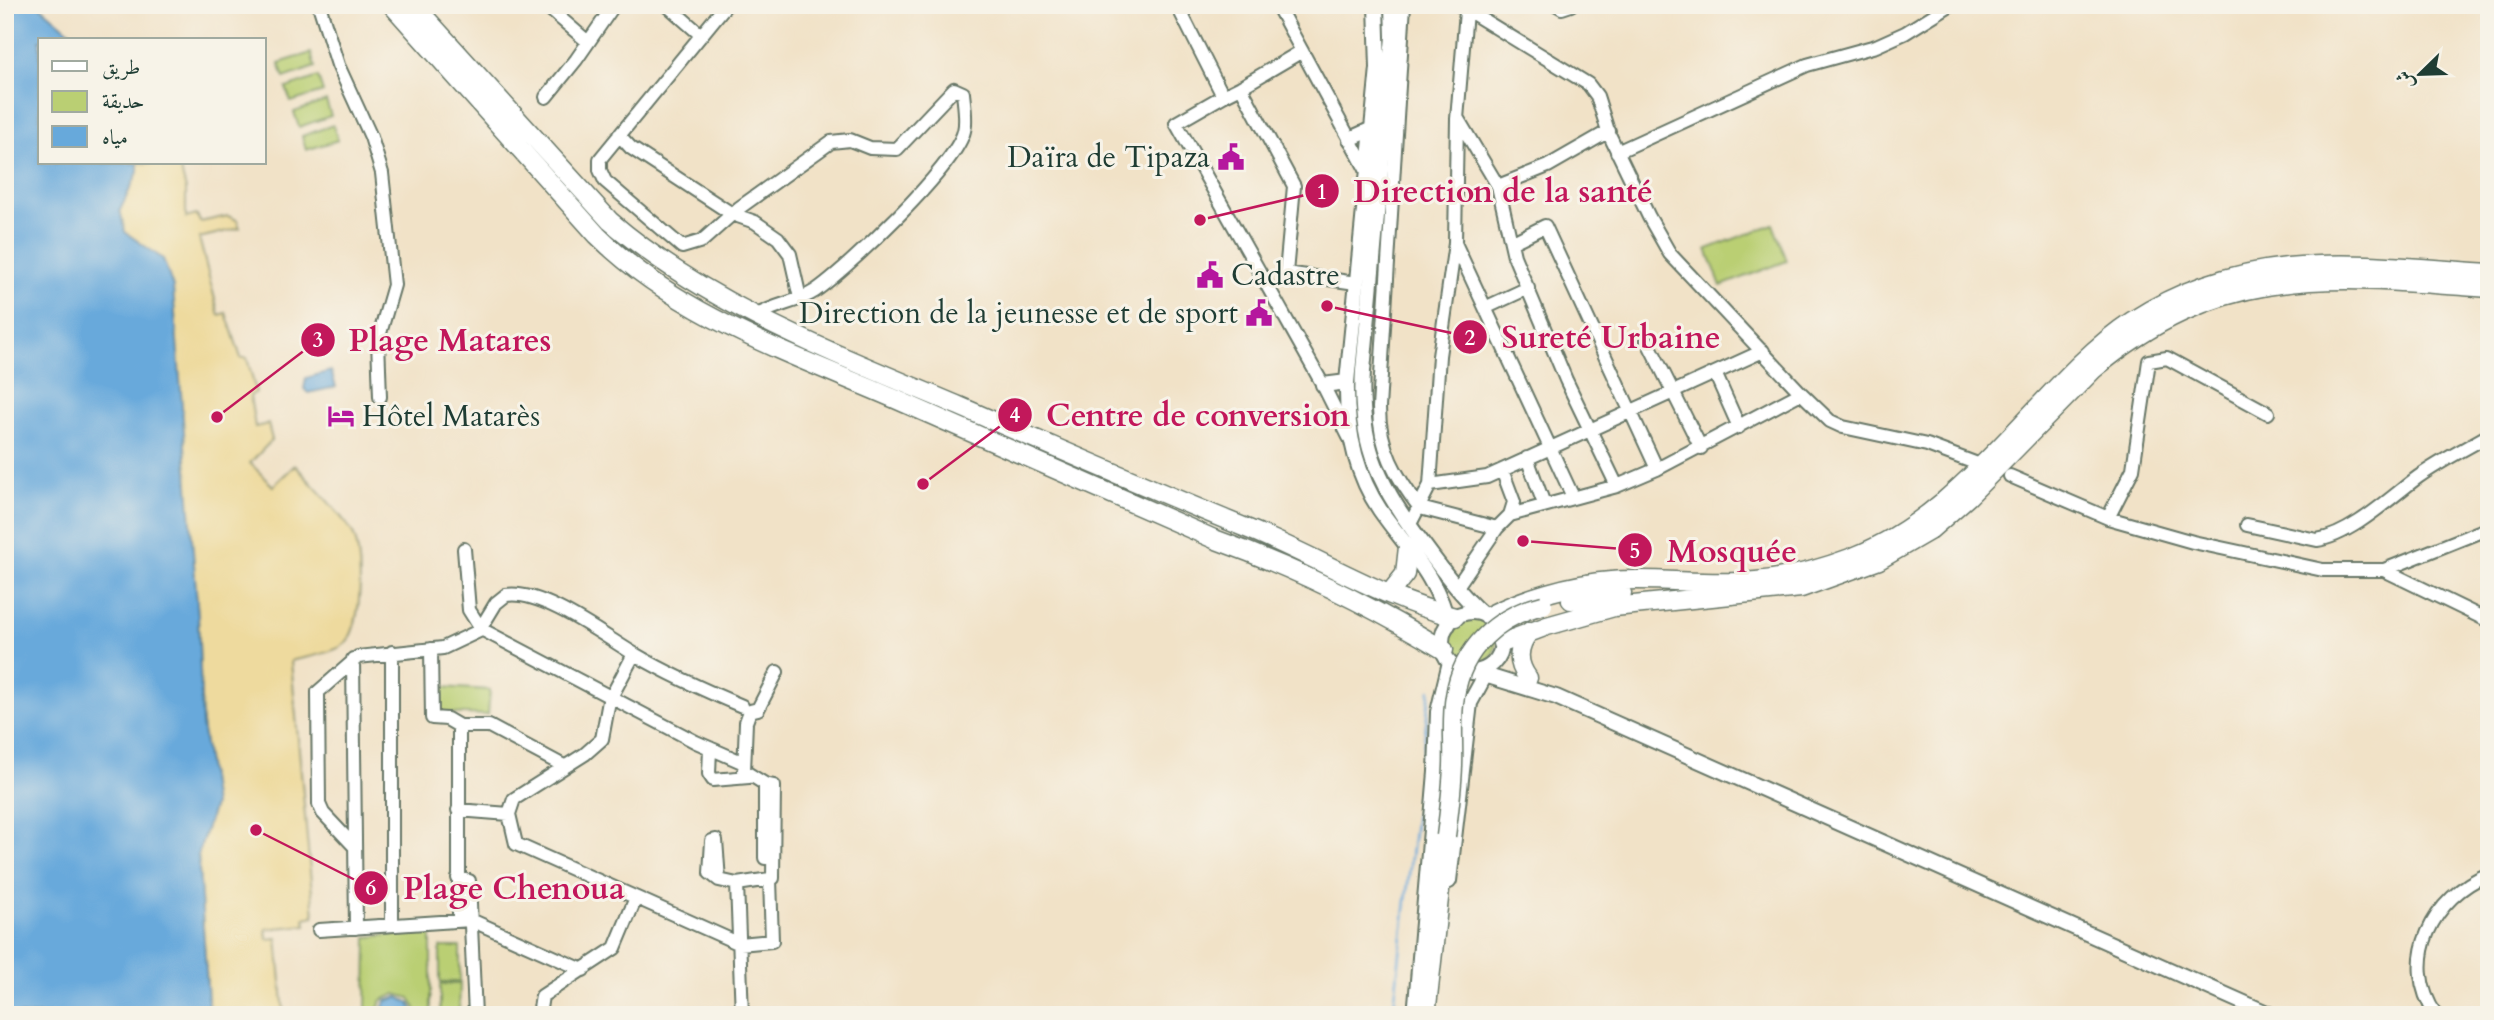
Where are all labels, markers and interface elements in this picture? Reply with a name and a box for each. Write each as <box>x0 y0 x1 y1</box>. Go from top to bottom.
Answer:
legend <box>38 38 266 164</box>
north arrow <box>2386 38 2456 108</box>
text: طريق <box>102 53 140 82</box>
text: ش <box>2390 66 2421 94</box>
text: حديقة <box>102 87 145 116</box>
text: مياه <box>102 123 128 152</box>
place label: Daïra de Tipaza <box>1007 137 1210 178</box>
public building icon: Daïra de Tipaza <box>1216 142 1246 172</box>
callout: Direction de la santé <box>1305 165 1667 218</box>
text: Direction de la santé <box>1353 170 1653 214</box>
text: 1 <box>1317 178 1327 207</box>
place label: Cadastre <box>1231 255 1340 296</box>
public building icon: Cadastre <box>1195 260 1225 290</box>
place label: Direction de la jeunesse et de sport <box>799 293 1239 334</box>
public building icon: Direction de la jeunesse et de sport <box>1244 298 1274 328</box>
callout: Sureté Urbaine <box>1452 311 1735 364</box>
callout: Plage Matares <box>300 313 566 366</box>
text: Sureté Urbaine <box>1501 316 1721 360</box>
text: Plage Matares <box>349 319 551 363</box>
text: 2 <box>1465 324 1476 353</box>
text: 3 <box>313 326 323 355</box>
callout: Centre de conversion <box>997 388 1364 441</box>
text: Centre de conversion <box>1046 394 1350 438</box>
place label: Hôtel Matarès <box>362 396 540 437</box>
hotel icon: Hôtel Matarès <box>326 401 356 431</box>
text: 4 <box>1010 401 1021 430</box>
callout: Mosquée <box>1618 524 1811 577</box>
text: Mosquée <box>1667 530 1797 574</box>
text: 5 <box>1630 537 1640 566</box>
callout: Plage Chenoua <box>354 862 639 915</box>
text: Plage Chenoua <box>403 867 625 911</box>
text: 6 <box>366 874 377 903</box>

